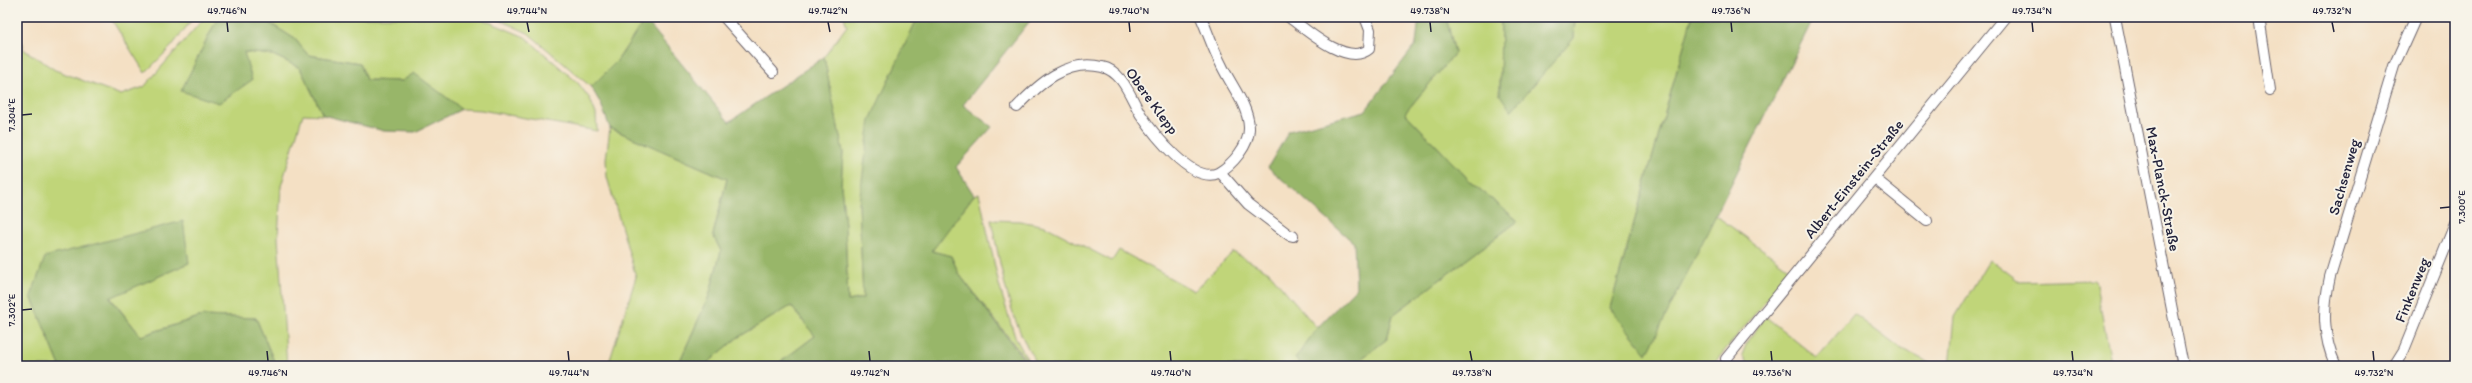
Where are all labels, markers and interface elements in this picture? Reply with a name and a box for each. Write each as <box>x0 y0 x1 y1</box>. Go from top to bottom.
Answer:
text: 49.746°N <box>207 4 247 17</box>
text: 49.744°N <box>507 4 547 17</box>
text: 49.742°N <box>808 4 848 17</box>
text: 49.740°N <box>1109 4 1150 17</box>
text: 49.738°N <box>1410 4 1450 17</box>
text: 49.736°N <box>1711 4 1751 17</box>
text: 49.734°N <box>2012 4 2052 17</box>
text: 49.732°N <box>2312 4 2352 17</box>
street label: Obere Klepp <box>1122 64 1182 138</box>
text: 7.304°E <box>5 98 18 132</box>
street label: Albert-Einstein-Straße <box>1800 116 1908 242</box>
street label: Max-Planck-Straße <box>2142 125 2184 253</box>
street label: Sachsenweg <box>2325 137 2364 217</box>
text: 7.300°E <box>2455 190 2468 224</box>
street label: Finkenweg <box>2391 255 2433 325</box>
text: 7.302°E <box>5 293 18 326</box>
text: 49.746°N <box>248 366 288 379</box>
text: 49.744°N <box>549 366 589 379</box>
text: 49.742°N <box>850 366 890 379</box>
text: 49.740°N <box>1151 366 1192 379</box>
text: 49.738°N <box>1452 366 1492 379</box>
text: 49.736°N <box>1752 366 1792 379</box>
text: 49.734°N <box>2053 366 2093 379</box>
text: 49.732°N <box>2354 366 2394 379</box>

